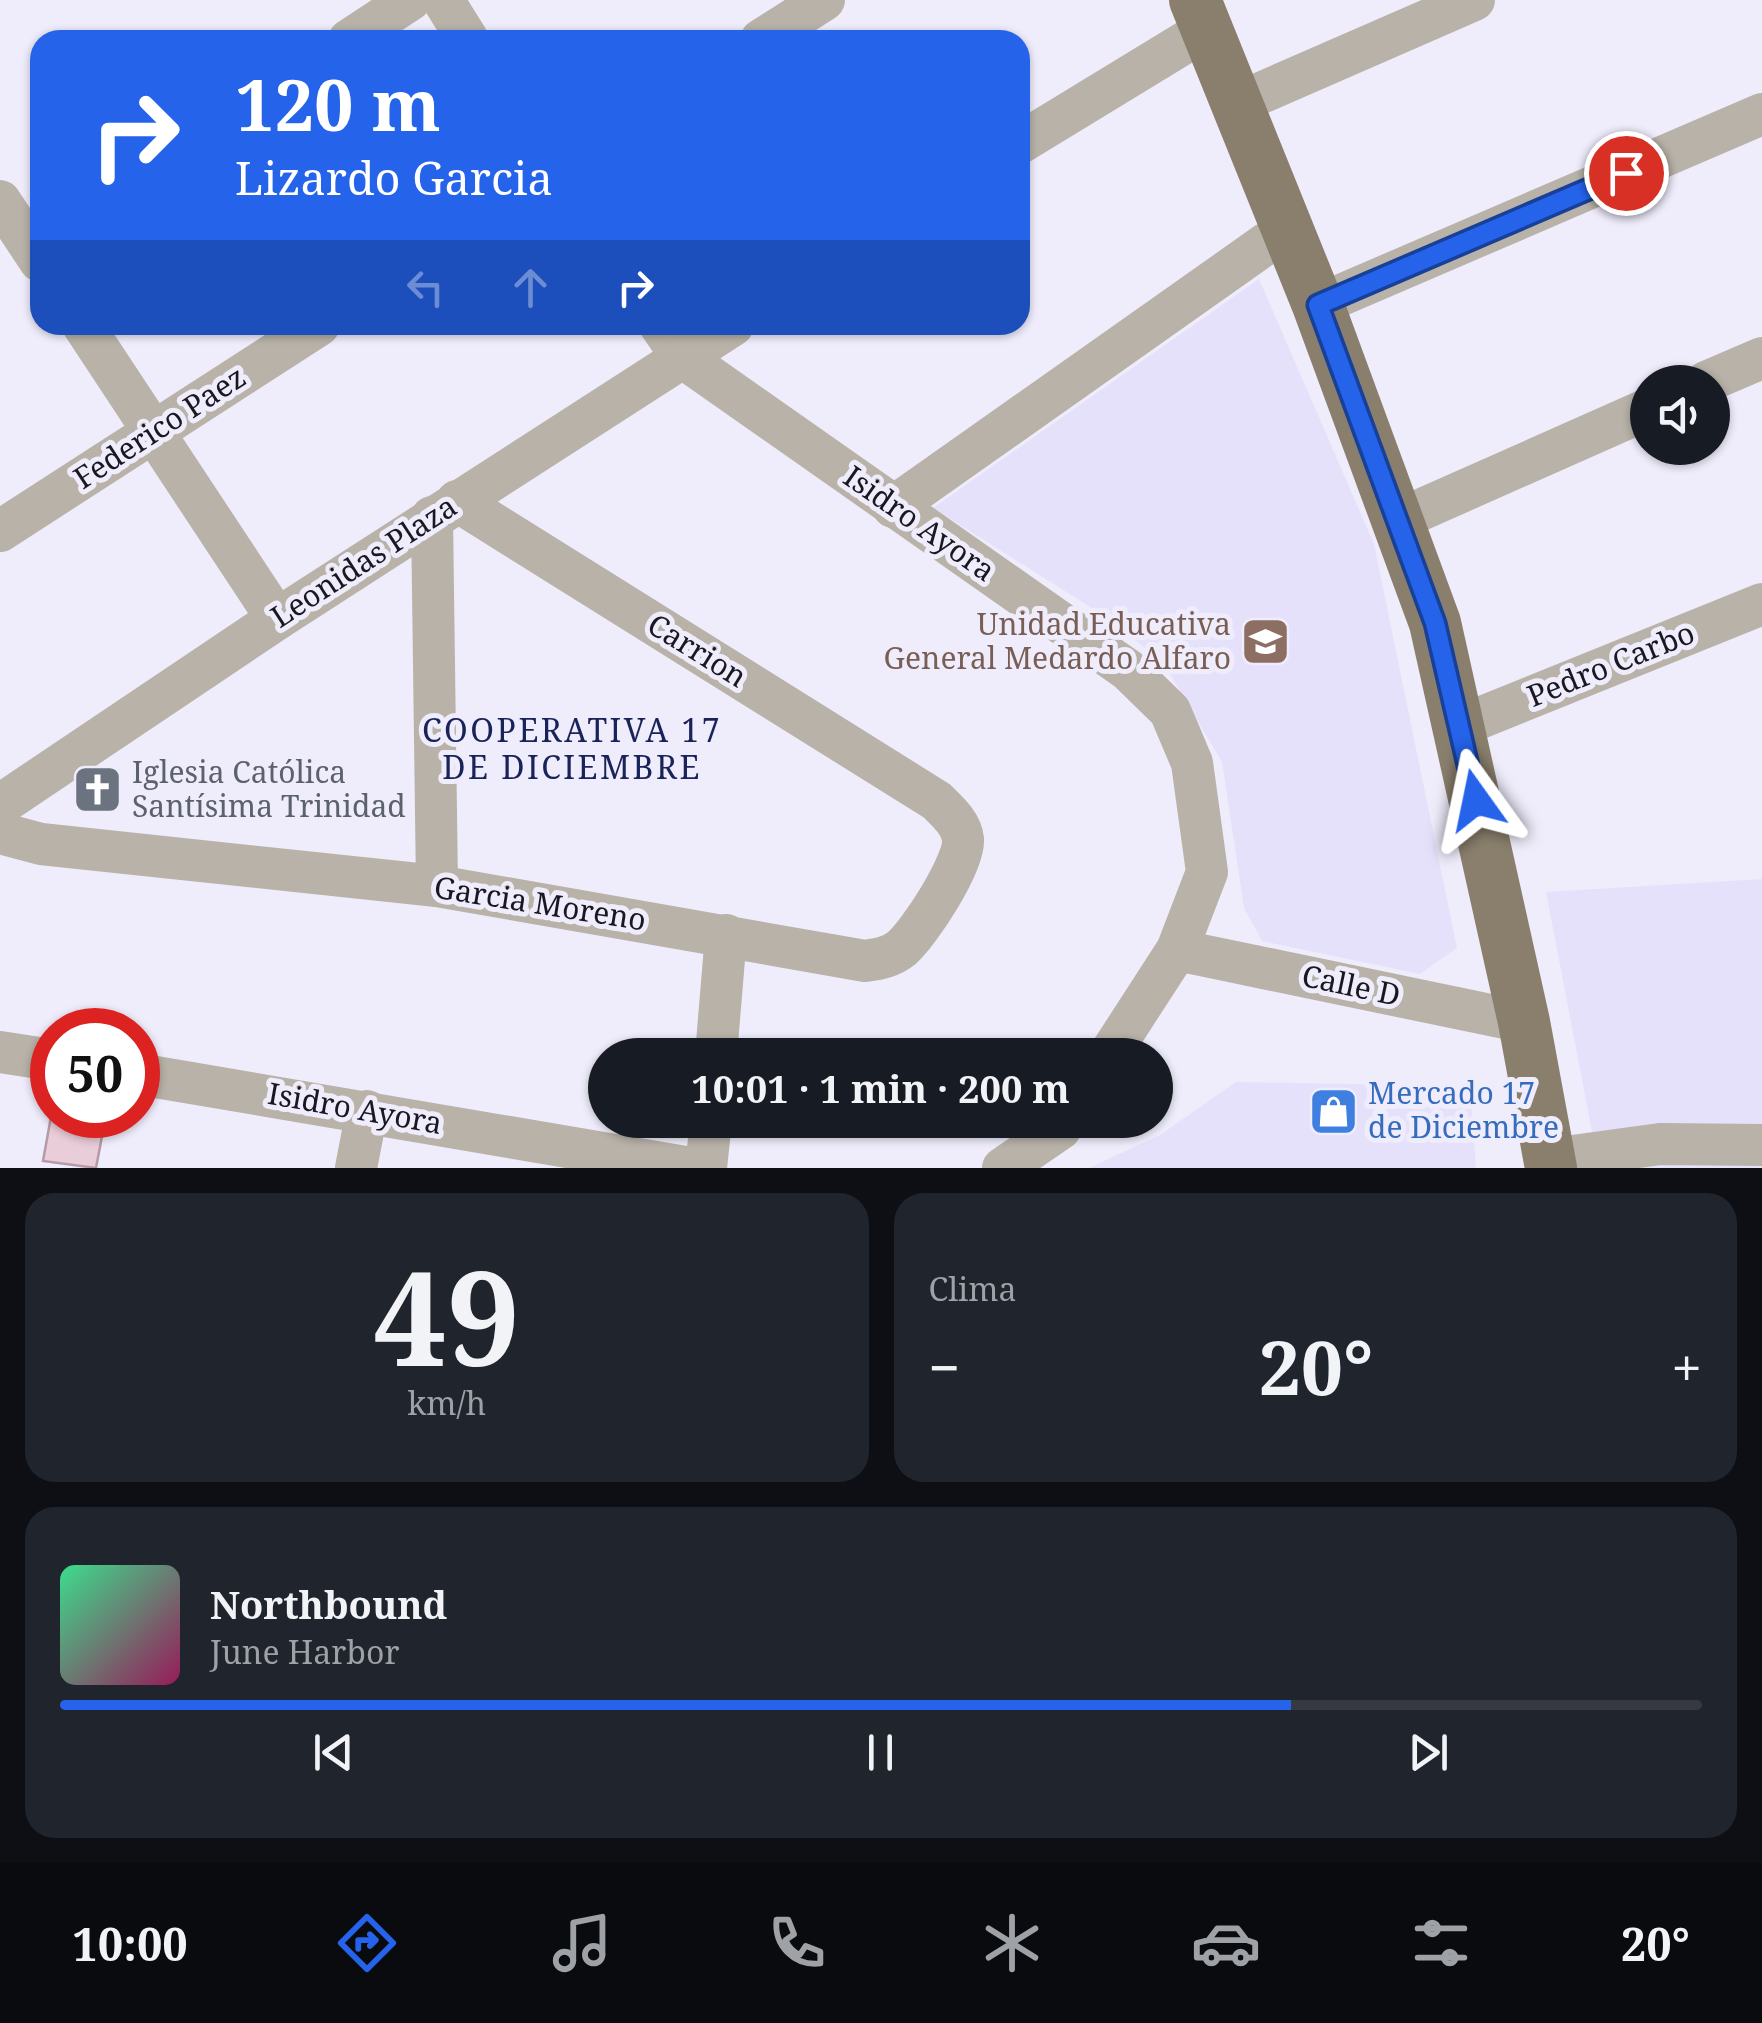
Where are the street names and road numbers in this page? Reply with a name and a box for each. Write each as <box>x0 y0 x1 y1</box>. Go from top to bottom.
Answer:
street label: Federico Paez <box>65 356 253 498</box>
street label: Isidro Ayora <box>836 455 1004 590</box>
street label: Leonidas Plaza <box>262 485 464 636</box>
street label: Carrion <box>640 603 755 696</box>
street label: Pedro Carbo <box>1521 611 1700 716</box>
street label: Garcia Moreno <box>431 866 649 939</box>
street label: Calle D <box>1298 954 1404 1015</box>
street label: Isidro Ayora <box>265 1072 446 1143</box>

